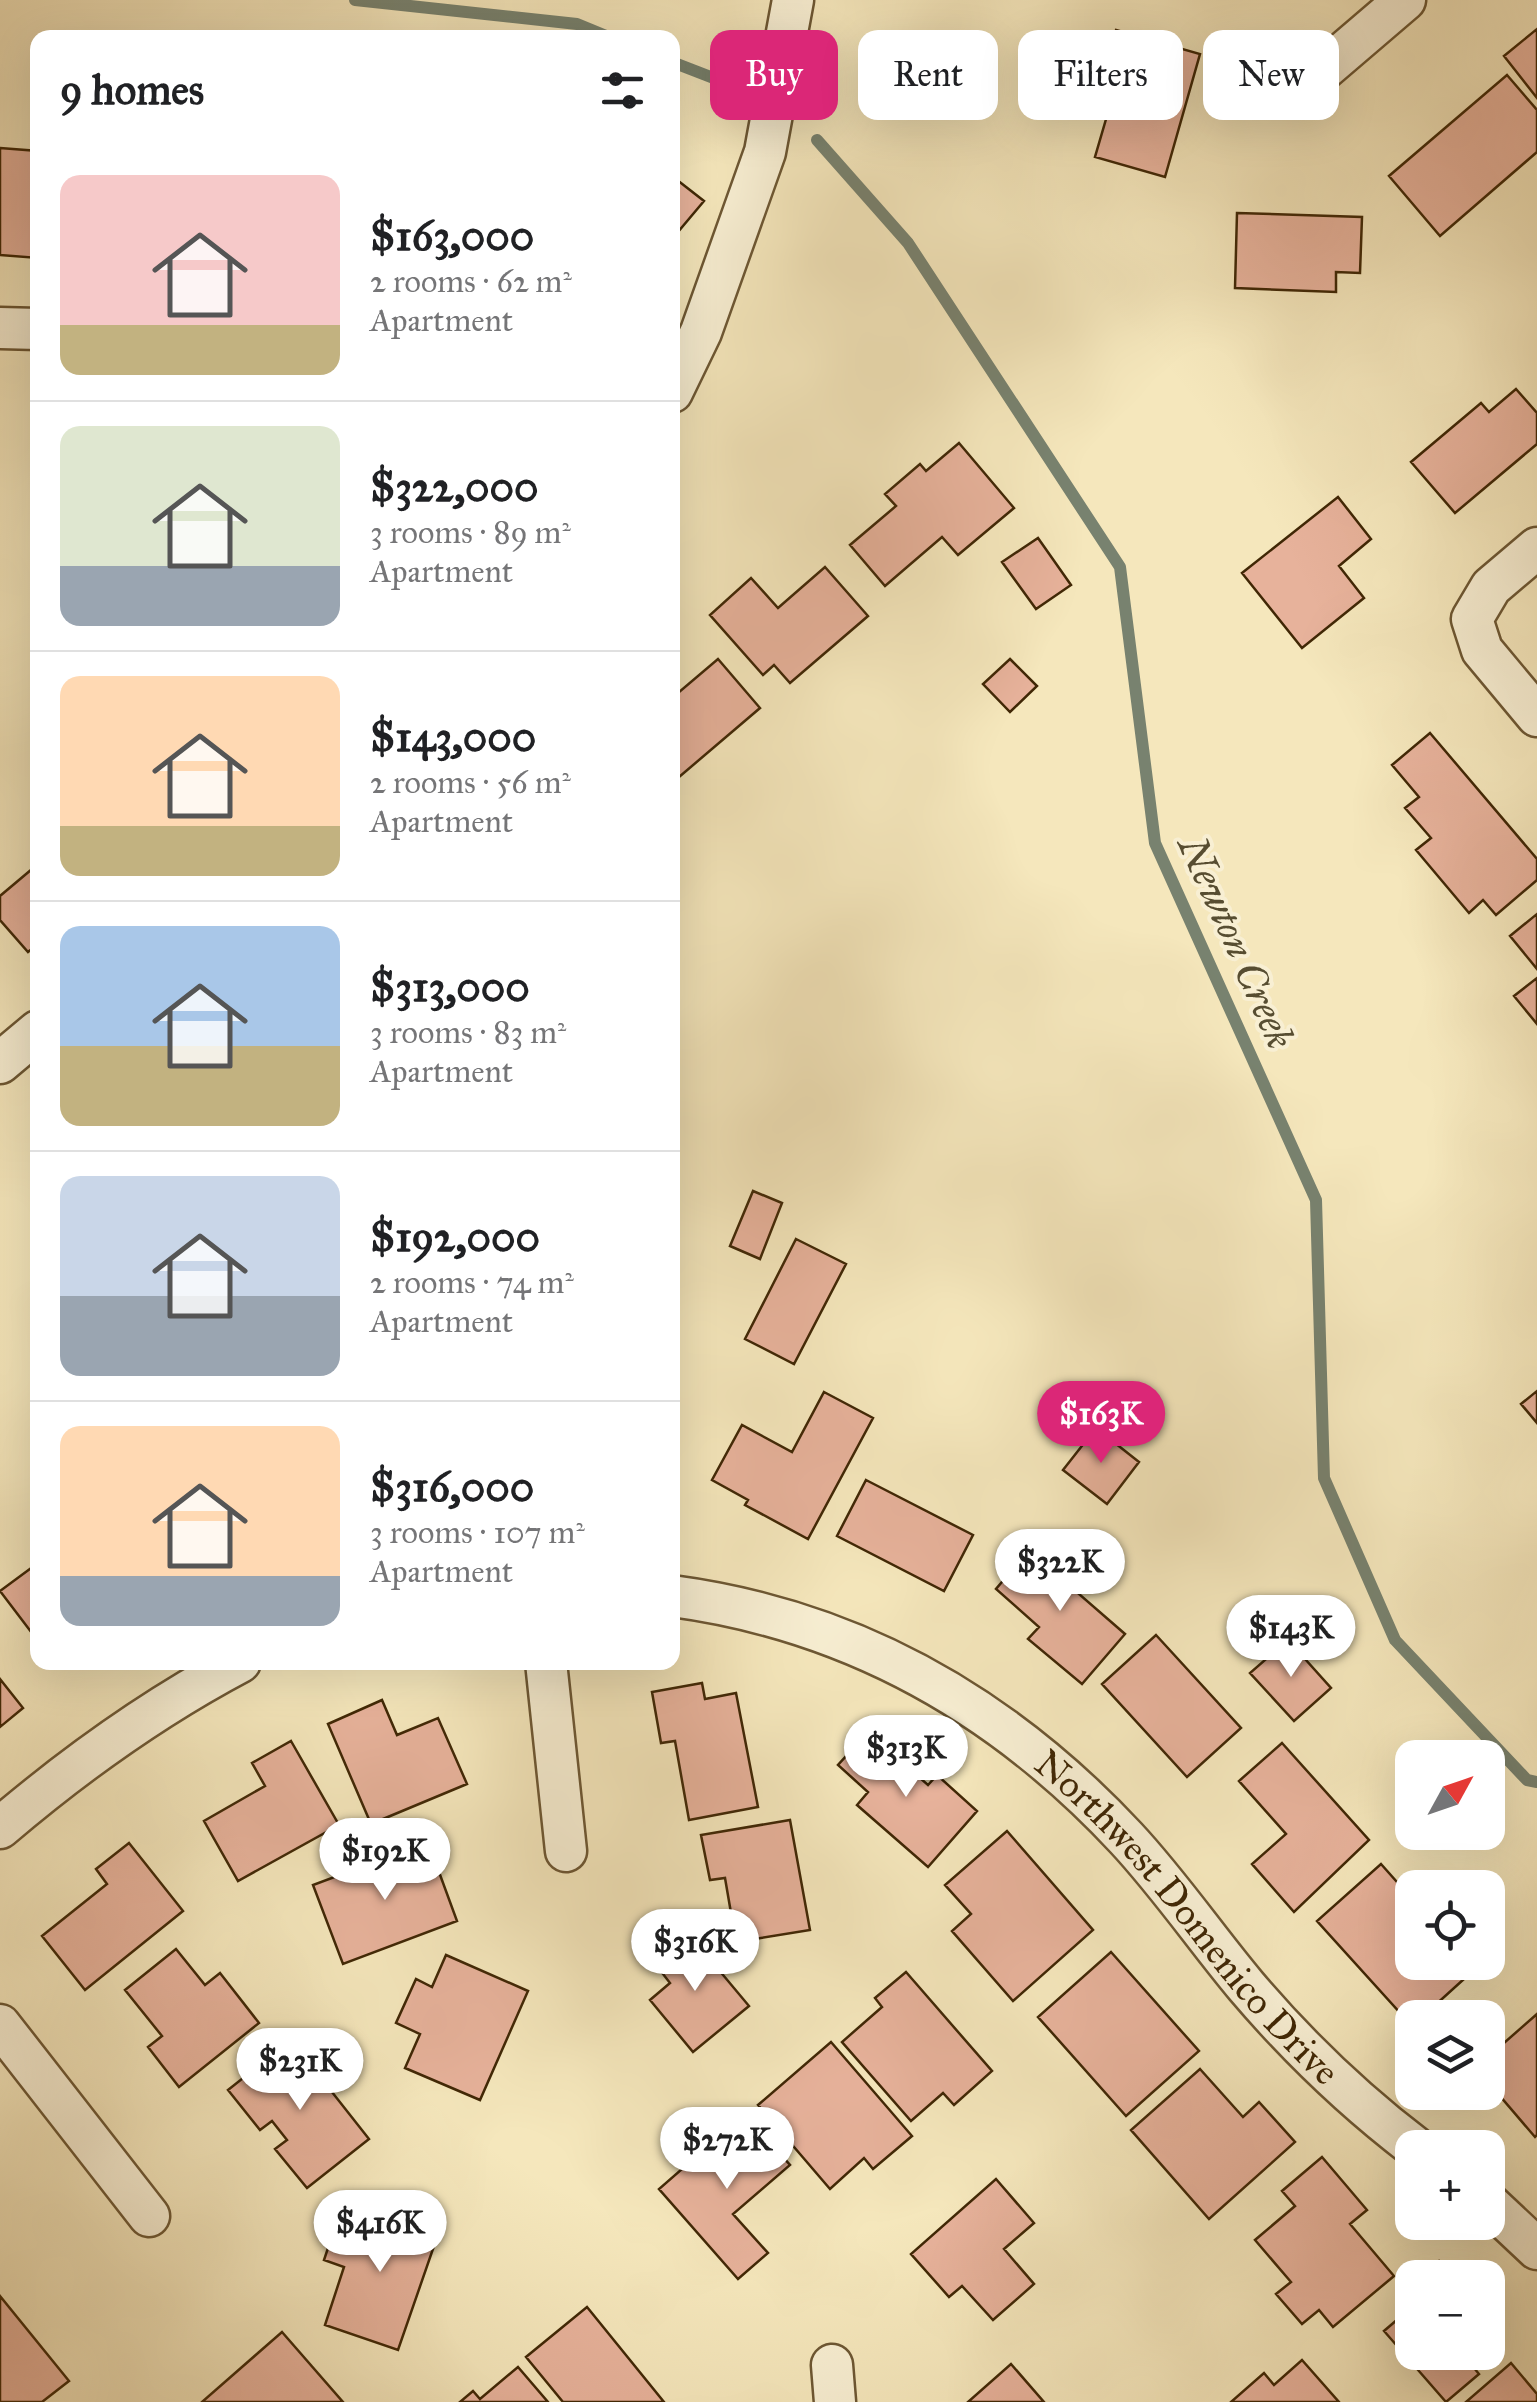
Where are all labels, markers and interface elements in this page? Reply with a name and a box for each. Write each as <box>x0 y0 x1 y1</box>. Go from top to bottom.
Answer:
chip: Buy <box>710 30 838 120</box>
chip: Rent <box>858 30 998 120</box>
chip: Filters <box>1018 30 1183 120</box>
chip: New <box>1203 30 1339 120</box>
icon: filters <box>595 63 650 118</box>
text: 9 homes <box>60 64 204 116</box>
text: $163,000 <box>370 210 534 262</box>
icon: home <box>140 215 260 335</box>
text: 2 rooms · 62 m² <box>370 262 572 301</box>
text: Apartment <box>370 301 513 340</box>
text: $322,000 <box>370 461 538 513</box>
icon: home <box>140 466 260 586</box>
text: 3 rooms · 89 m² <box>370 513 571 552</box>
text: Apartment <box>370 552 513 591</box>
text: $143,000 <box>370 711 536 763</box>
icon: home <box>140 716 260 836</box>
text: 2 rooms · 56 m² <box>370 763 571 802</box>
text: Apartment <box>370 802 513 841</box>
water label: Newton Creek <box>1167 826 1305 1057</box>
text: $313,000 <box>370 961 530 1013</box>
icon: home <box>140 966 260 1086</box>
text: 3 rooms · 83 m² <box>370 1013 566 1052</box>
text: Apartment <box>370 1052 513 1091</box>
text: $192,000 <box>370 1211 540 1263</box>
icon: home <box>140 1216 260 1336</box>
text: 2 rooms · 74 m² <box>370 1263 574 1302</box>
text: Apartment <box>370 1302 513 1341</box>
pin: $163K <box>1031 1381 1171 1466</box>
text: $163K <box>1059 1394 1143 1433</box>
text: $316,000 <box>370 1461 534 1513</box>
icon: home <box>140 1466 260 1586</box>
text: 3 rooms · 107 m² <box>370 1513 585 1552</box>
pin: $322K <box>990 1529 1130 1614</box>
text: $322K <box>1017 1542 1103 1581</box>
text: Apartment <box>370 1552 513 1591</box>
pin: $143K <box>1221 1595 1361 1680</box>
text: $143K <box>1248 1608 1334 1647</box>
pin: $313K <box>836 1715 976 1800</box>
text: $313K <box>866 1728 946 1767</box>
street label: Northwest Domenico Drive <box>1026 1740 1349 2094</box>
north arrow <box>1395 1740 1505 1850</box>
map controls <box>1395 1740 1505 2370</box>
pin: $192K <box>315 1818 455 1903</box>
text: $192K <box>341 1831 429 1870</box>
button: locate <box>1395 1870 1505 1980</box>
pin: $316K <box>625 1909 765 1994</box>
text: $316K <box>653 1922 737 1961</box>
button: layers <box>1395 2000 1505 2110</box>
pin: $231K <box>230 2028 370 2113</box>
text: $231K <box>258 2041 342 2080</box>
pin: $272K <box>657 2107 797 2192</box>
text: $272K <box>682 2120 772 2159</box>
button: + <box>1395 2130 1505 2240</box>
pin: $416K <box>310 2190 450 2275</box>
text: $416K <box>336 2203 424 2242</box>
button: − <box>1395 2260 1505 2370</box>

